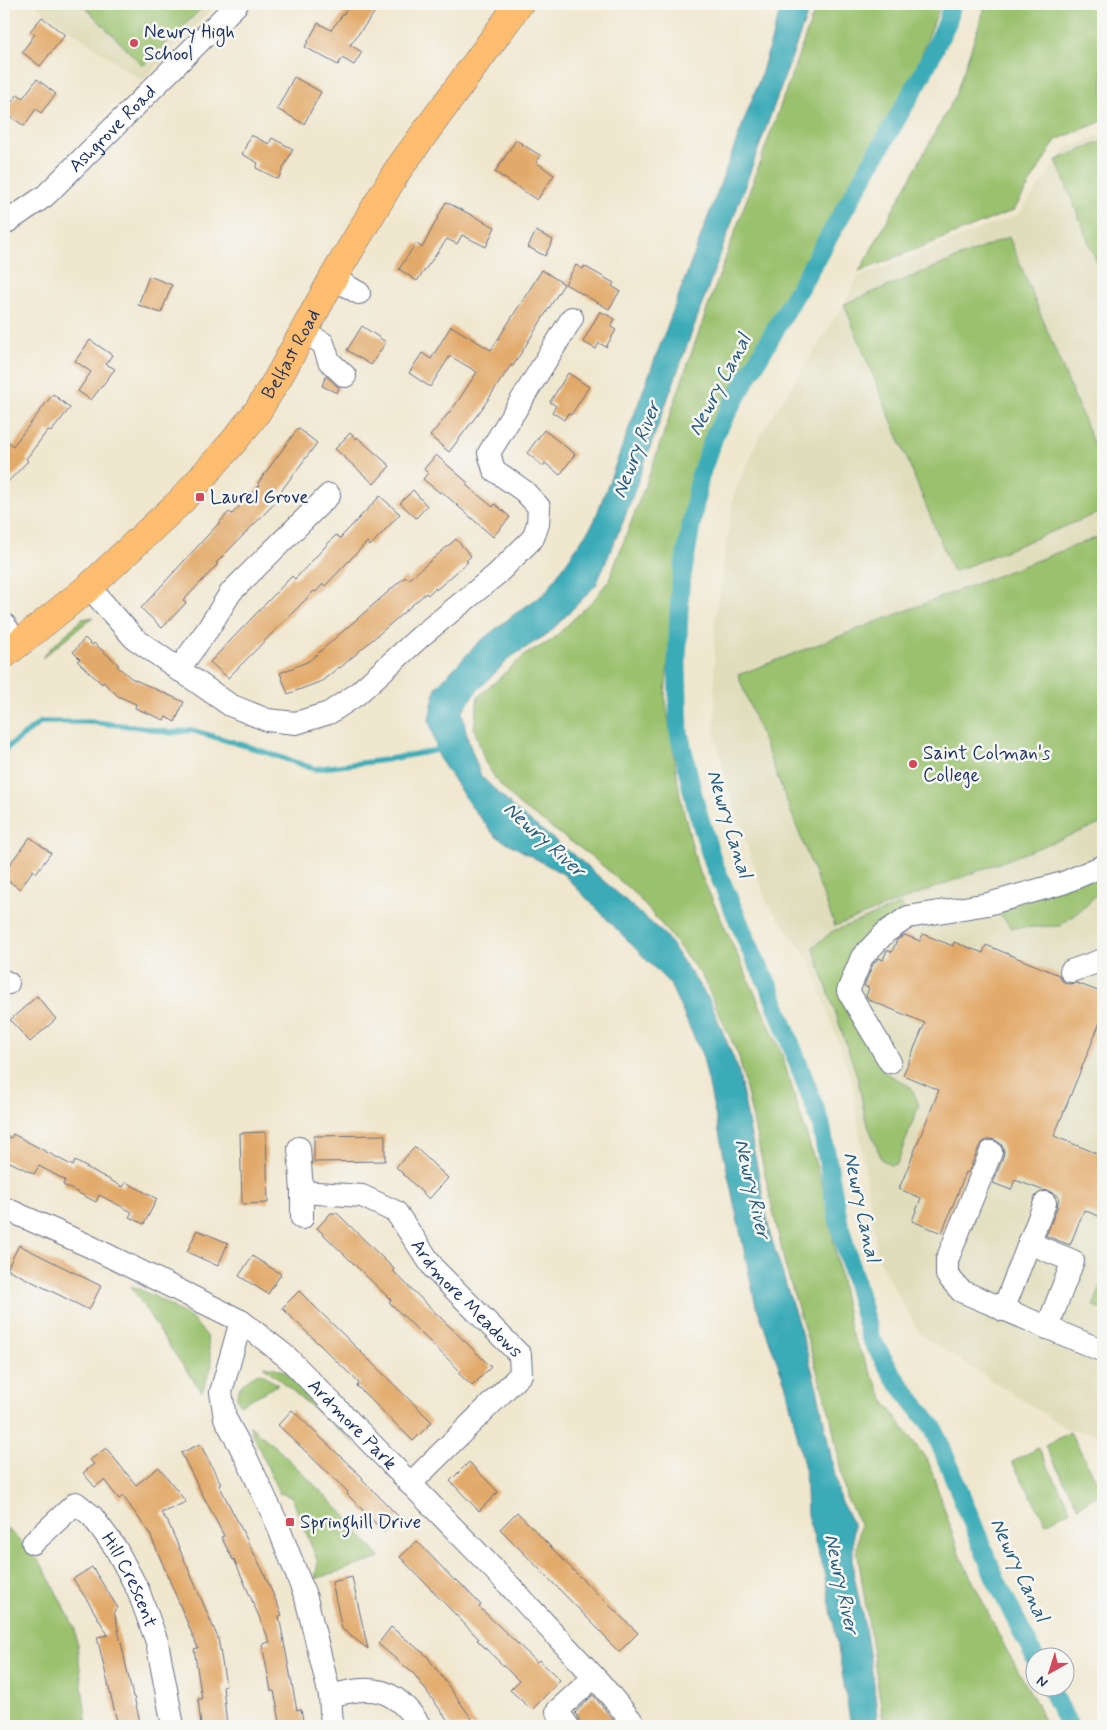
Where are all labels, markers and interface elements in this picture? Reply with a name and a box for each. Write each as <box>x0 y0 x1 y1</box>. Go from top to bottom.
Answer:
place label: Newry High School <box>144 20 235 67</box>
marker: Newry High School <box>128 37 140 49</box>
street label: Ashgrove Road <box>63 79 162 178</box>
street label: Belfast Road <box>256 305 326 404</box>
water label: Newry Canal <box>682 328 759 441</box>
water label: Newry River <box>606 395 669 502</box>
place label: Laurel Grove <box>210 485 309 510</box>
marker: Laurel Grove <box>194 491 206 503</box>
place label: Saint Colman's College <box>923 741 1051 789</box>
marker: Saint Colman's College <box>907 758 919 770</box>
water label: Newry Canal <box>700 767 759 882</box>
water label: Newry River <box>497 796 593 886</box>
water label: Newry River <box>727 1137 777 1244</box>
water label: Newry Canal <box>836 1150 886 1265</box>
street label: Ardmore Meadows <box>405 1234 528 1363</box>
street label: Ardmore Park <box>302 1373 403 1476</box>
place label: Springhill Drive <box>300 1510 421 1538</box>
water label: Newry Canal <box>983 1514 1055 1627</box>
marker: Springhill Drive <box>284 1516 296 1528</box>
street label: Hill Crescent <box>96 1527 163 1631</box>
water label: Newry River <box>817 1532 865 1639</box>
north arrow <box>1024 1648 1074 1698</box>
text: N <box>1033 1671 1052 1691</box>

